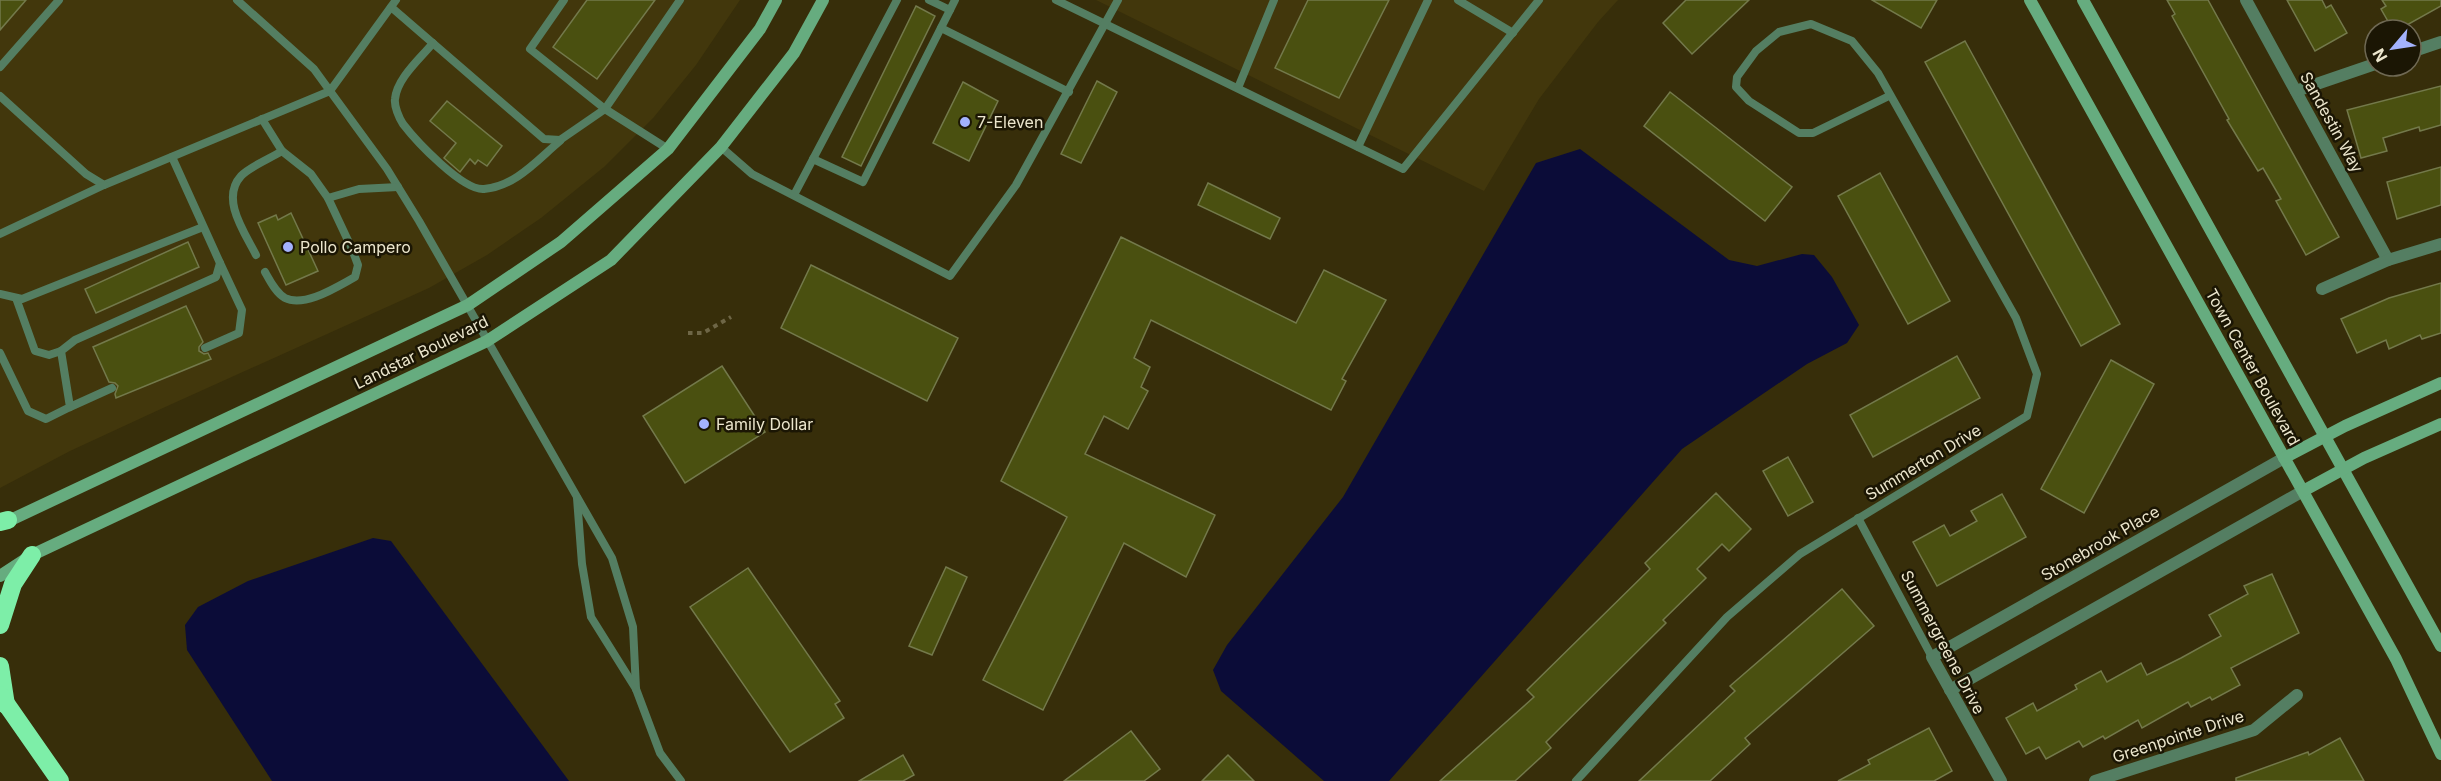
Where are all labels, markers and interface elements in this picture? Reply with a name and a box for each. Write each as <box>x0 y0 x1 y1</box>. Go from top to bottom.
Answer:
north arrow <box>2363 18 2423 78</box>
text: N <box>2368 45 2392 65</box>
street label: Sandestin Way <box>2296 68 2368 176</box>
place label: 7-Eleven <box>977 112 1043 132</box>
marker: 7-Eleven <box>958 115 972 129</box>
place label: Pollo Campero <box>300 237 411 257</box>
marker: Pollo Campero <box>281 240 295 254</box>
street label: Town Center Boulevard <box>2201 285 2305 449</box>
street label: Landstar Boulevard <box>351 311 491 393</box>
place label: Family Dollar <box>716 414 813 434</box>
marker: Family Dollar <box>697 417 711 431</box>
street label: Summerton Drive <box>1861 420 1985 504</box>
street label: Stonebrook Place <box>2037 501 2163 585</box>
street label: Summergreene Drive <box>1897 567 1989 717</box>
street label: Greenpointe Drive <box>2110 705 2246 767</box>

